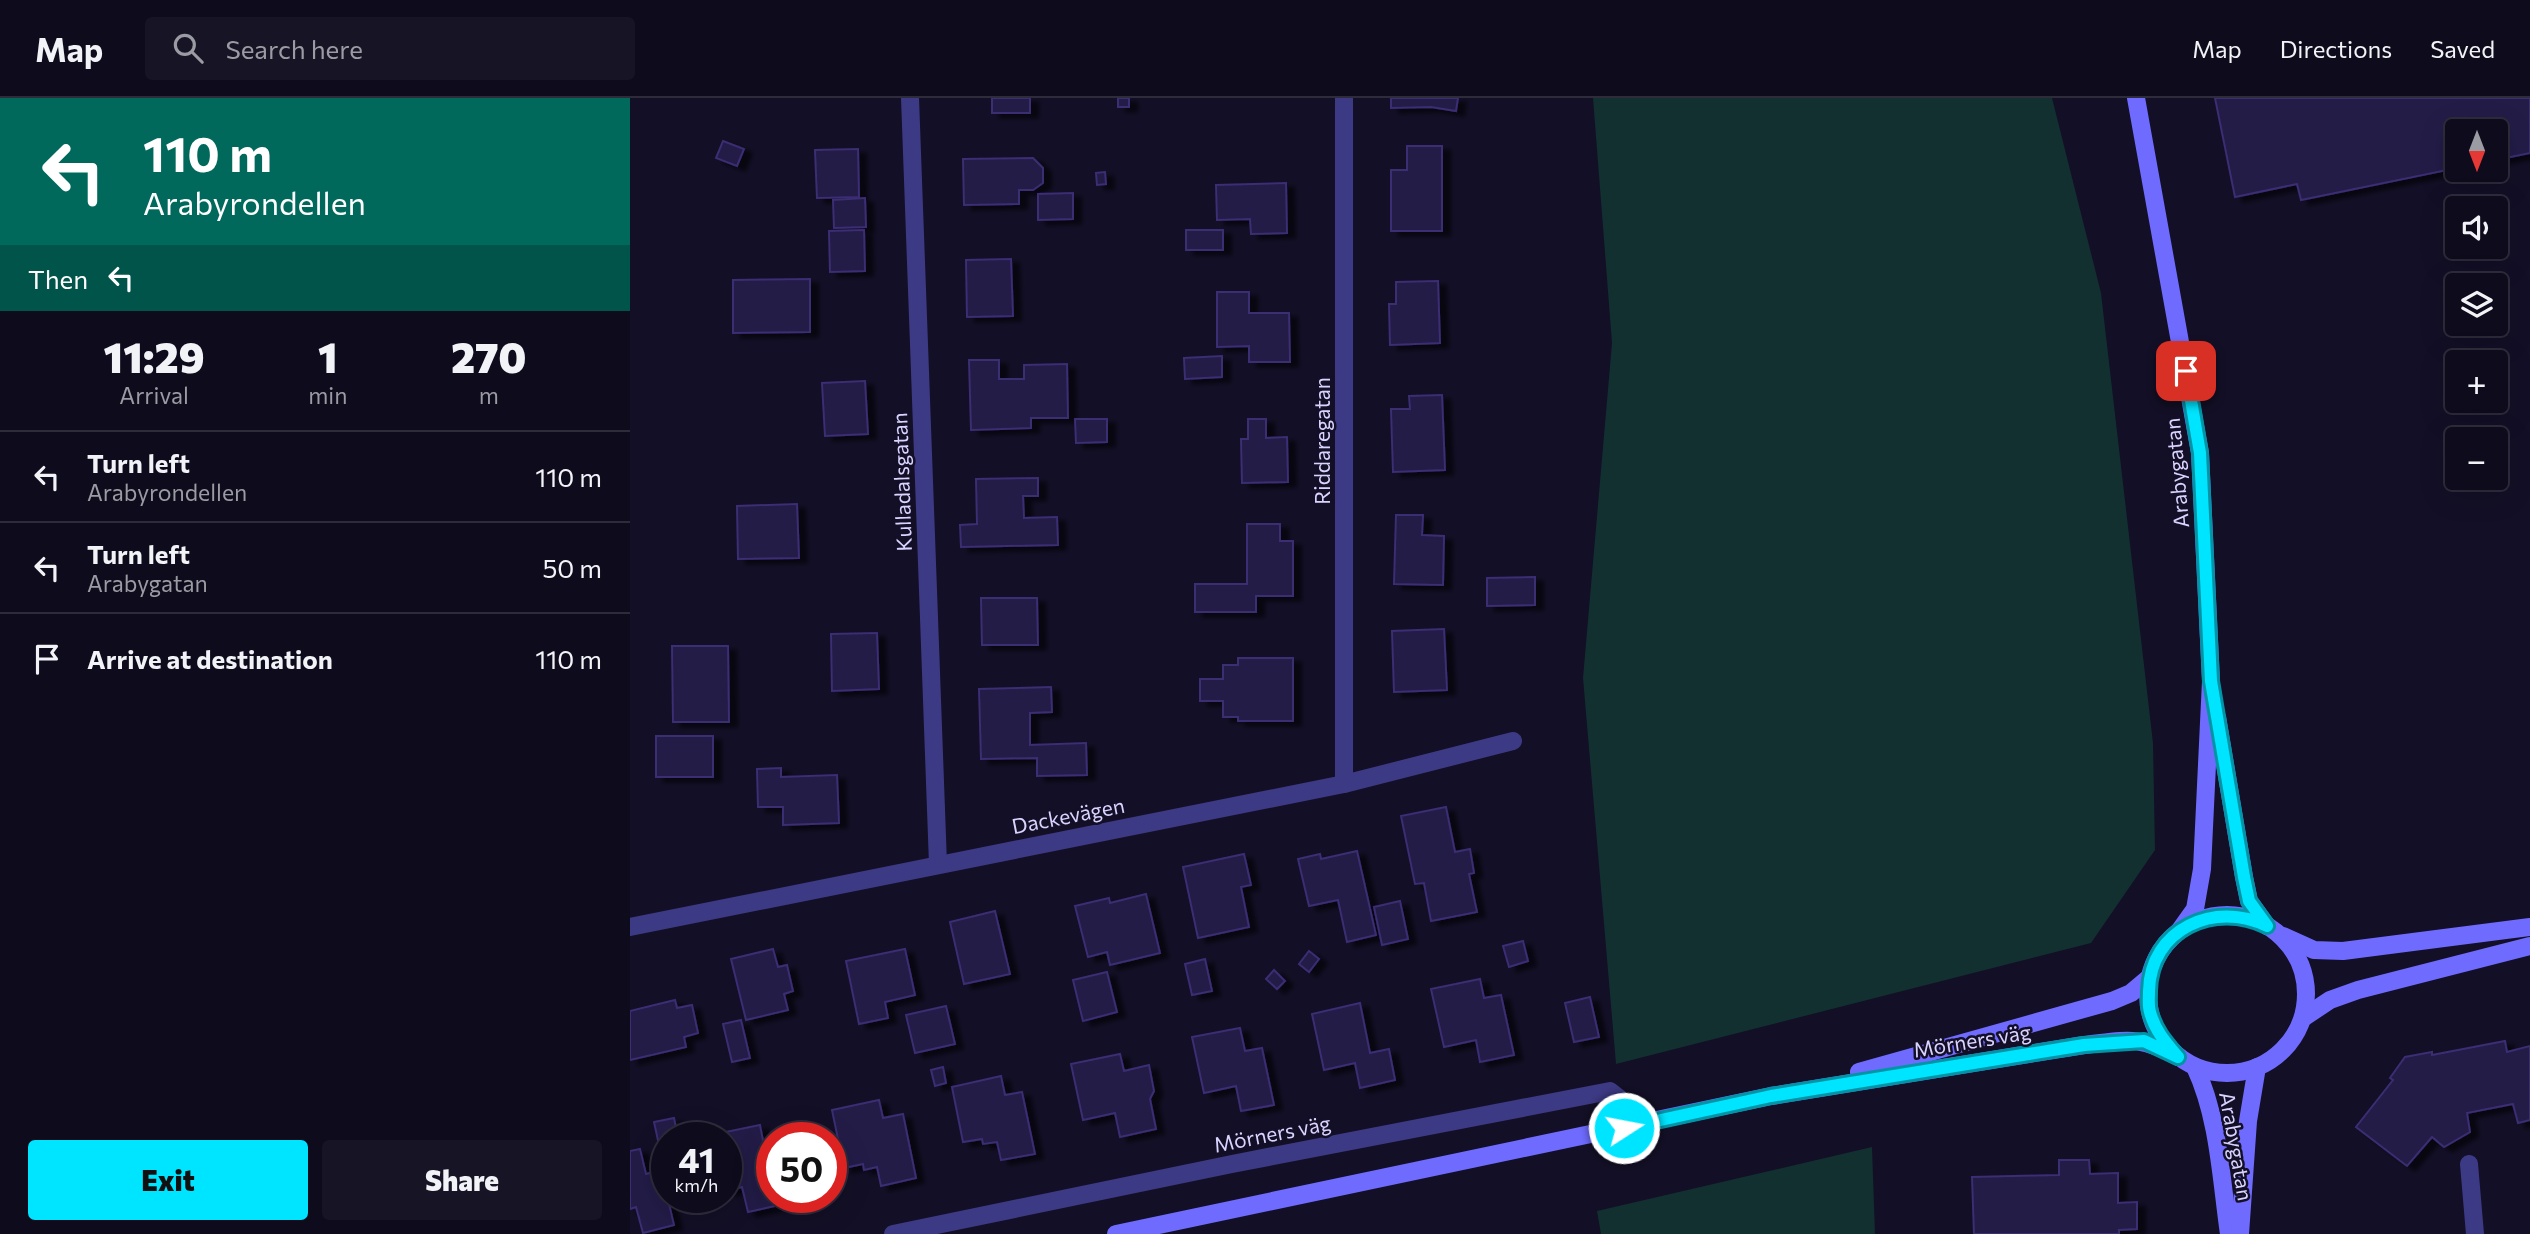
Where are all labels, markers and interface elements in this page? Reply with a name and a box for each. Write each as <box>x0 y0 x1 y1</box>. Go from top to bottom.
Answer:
search box <box>145 17 635 80</box>
text: Map <box>35 28 103 69</box>
icon: search <box>169 29 207 67</box>
text: Search here <box>225 33 363 64</box>
text: Map <box>2192 34 2242 63</box>
text: Directions <box>2280 34 2392 63</box>
text: Saved <box>2430 34 2495 63</box>
north arrow <box>2445 119 2508 182</box>
map controls <box>2445 119 2508 490</box>
text: 110 m <box>143 122 272 182</box>
icon: left <box>28 126 119 217</box>
text: Arabyrondellen <box>143 182 366 222</box>
button: sound <box>2445 196 2508 259</box>
icon: left <box>102 259 140 297</box>
text: Then <box>28 263 88 294</box>
button: layers <box>2445 273 2508 336</box>
text: 11:29 <box>104 330 205 382</box>
text: 1 <box>318 330 338 382</box>
text: 270 <box>451 330 526 382</box>
pin <box>2156 341 2216 401</box>
button: + <box>2445 350 2508 413</box>
icon: arrive <box>2167 352 2205 390</box>
street label: Riddaregatan <box>1309 377 1334 505</box>
text: Arrival <box>119 381 189 409</box>
text: min <box>308 381 347 409</box>
text: m <box>479 381 499 409</box>
street label: Kulladalsgatan <box>886 412 916 552</box>
street label: Arabygatan <box>2159 417 2193 529</box>
button: − <box>2445 427 2508 490</box>
text: Turn left <box>87 447 190 478</box>
icon: left <box>28 458 66 496</box>
text: 110 m <box>535 461 602 492</box>
text: Arabyrondellen <box>87 478 247 506</box>
text: Turn left <box>87 538 190 569</box>
icon: left <box>28 549 66 587</box>
text: 50 m <box>542 552 602 583</box>
text: Arabygatan <box>87 569 208 597</box>
icon: arrive <box>28 640 66 678</box>
text: Arrive at destination <box>87 643 333 674</box>
text: 110 m <box>535 643 602 674</box>
street label: Dackevägen <box>1010 792 1126 838</box>
street label: Mörners väg <box>1912 1018 2032 1062</box>
street label: Arabygatan <box>2215 1090 2259 1202</box>
position arrow <box>1587 1091 1661 1165</box>
street label: Mörners väg <box>1211 1109 1333 1157</box>
speed limit sign: 50 <box>756 1122 847 1213</box>
text: 41 <box>678 1137 715 1180</box>
button: Exit <box>28 1140 308 1220</box>
button: Share <box>322 1140 602 1220</box>
text: km/h <box>675 1174 718 1196</box>

